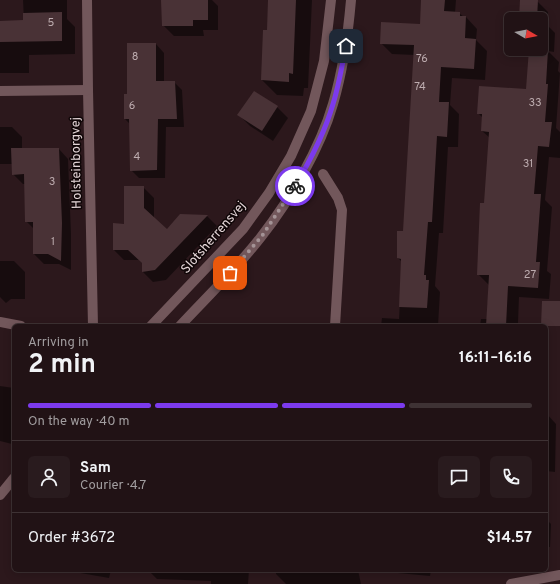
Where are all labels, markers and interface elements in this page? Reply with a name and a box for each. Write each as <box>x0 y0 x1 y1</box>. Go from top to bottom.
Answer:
north arrow <box>504 12 548 56</box>
map controls <box>504 12 548 56</box>
house number: 5 <box>48 16 55 30</box>
pin <box>329 29 363 63</box>
icon: home <box>335 35 357 57</box>
house number: 8 <box>132 50 138 64</box>
house number: 76 <box>416 52 428 66</box>
house number: 74 <box>414 80 426 94</box>
house number: 33 <box>528 96 542 110</box>
house number: 6 <box>129 99 135 113</box>
street label: Holsteinborgvej <box>68 117 86 209</box>
house number: 4 <box>134 150 141 164</box>
house number: 31 <box>523 157 533 171</box>
courier <box>275 166 315 206</box>
house number: 3 <box>49 175 55 189</box>
icon: bike <box>284 175 306 197</box>
street label: Slotsherrensvej <box>178 198 250 278</box>
house number: 1 <box>51 235 55 249</box>
pin <box>213 256 247 290</box>
icon: bag <box>219 262 241 284</box>
house number: 27 <box>524 268 536 282</box>
text: Arriving in <box>28 335 89 351</box>
text: 2 min <box>28 349 96 382</box>
text: 16:11–16:16 <box>459 349 532 368</box>
text: On the way · 40 m <box>28 414 130 430</box>
button: person <box>28 456 70 498</box>
button: chat <box>438 456 480 498</box>
button: phone <box>490 456 532 498</box>
text: Sam <box>80 459 111 478</box>
text: Courier · 4.7 <box>80 478 146 494</box>
text: Order #3672 <box>28 529 115 548</box>
text: $14.57 <box>486 529 532 548</box>

